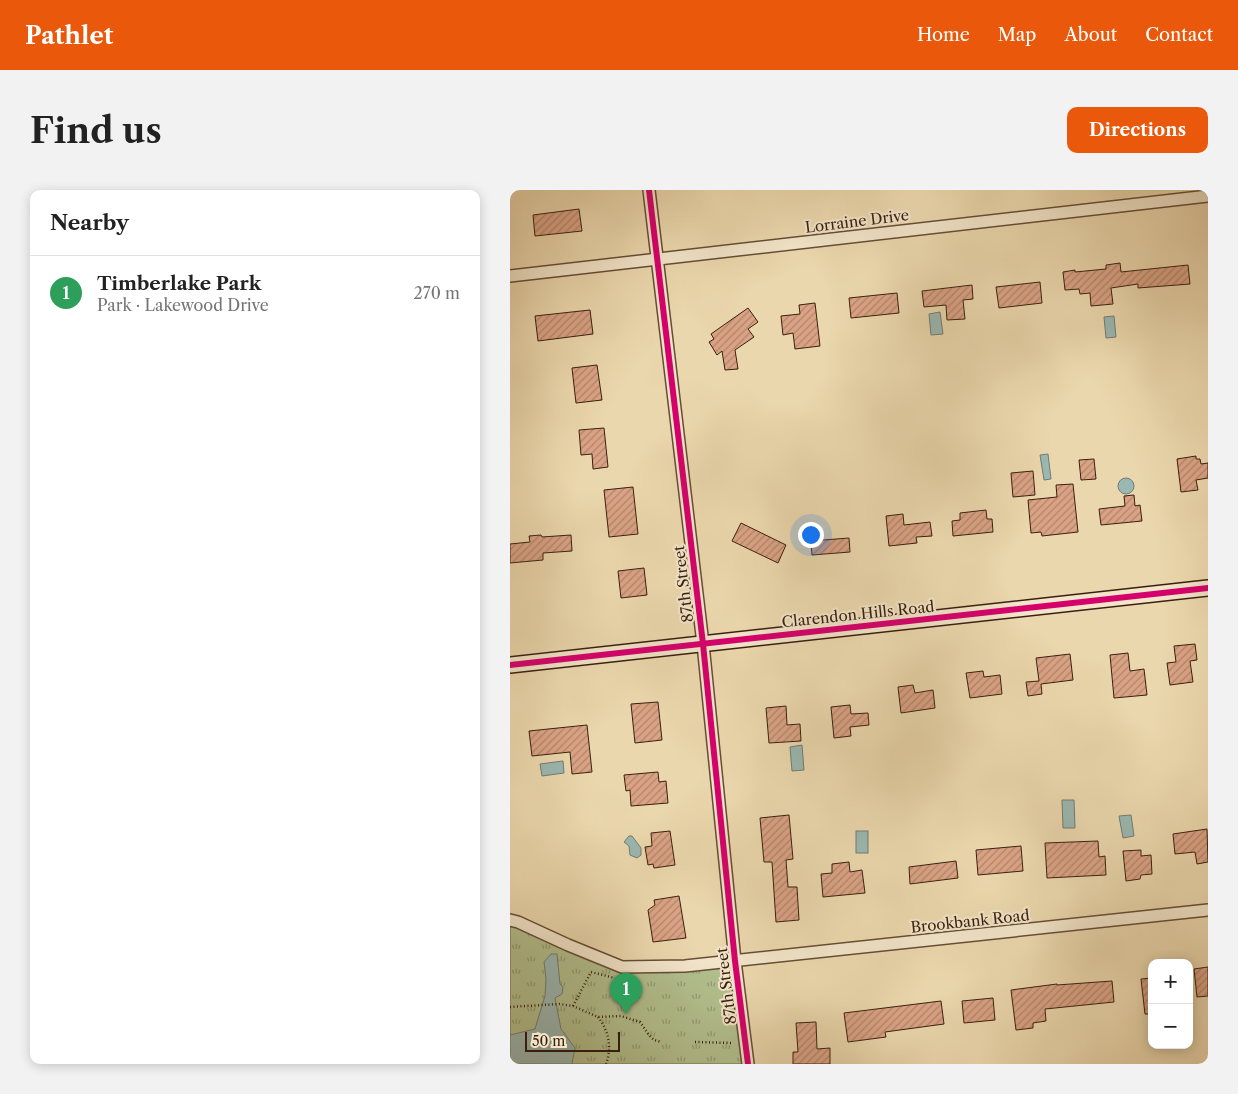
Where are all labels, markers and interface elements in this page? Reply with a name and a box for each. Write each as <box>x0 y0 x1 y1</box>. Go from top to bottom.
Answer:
text: Pathlet <box>25 21 113 50</box>
text: Home <box>917 24 970 46</box>
text: Map <box>998 24 1036 46</box>
text: About <box>1064 24 1117 46</box>
text: Contact <box>1145 24 1213 46</box>
button: Directions <box>1067 107 1208 153</box>
text: Find us <box>30 109 162 152</box>
street label: Lorraine Drive <box>804 205 910 237</box>
text: Nearby <box>50 210 129 235</box>
text: Timberlake Park <box>97 272 261 295</box>
text: 1 <box>62 283 70 303</box>
text: 270 m <box>414 283 460 303</box>
text: Park · Lakewood Drive <box>97 295 269 315</box>
your location <box>798 522 824 548</box>
street label: 87th Street <box>669 544 697 624</box>
street label: Clarendon Hills Road <box>781 597 935 631</box>
street label: Brookbank Road <box>910 905 1030 937</box>
street label: 87th Street <box>712 946 740 1026</box>
map controls <box>1148 959 1193 1049</box>
button: + <box>1148 959 1193 1004</box>
pin: 1 <box>610 973 642 1014</box>
button: − <box>1148 1004 1193 1049</box>
scale bar <box>525 1029 620 1052</box>
text: 50 m <box>532 1032 565 1050</box>

